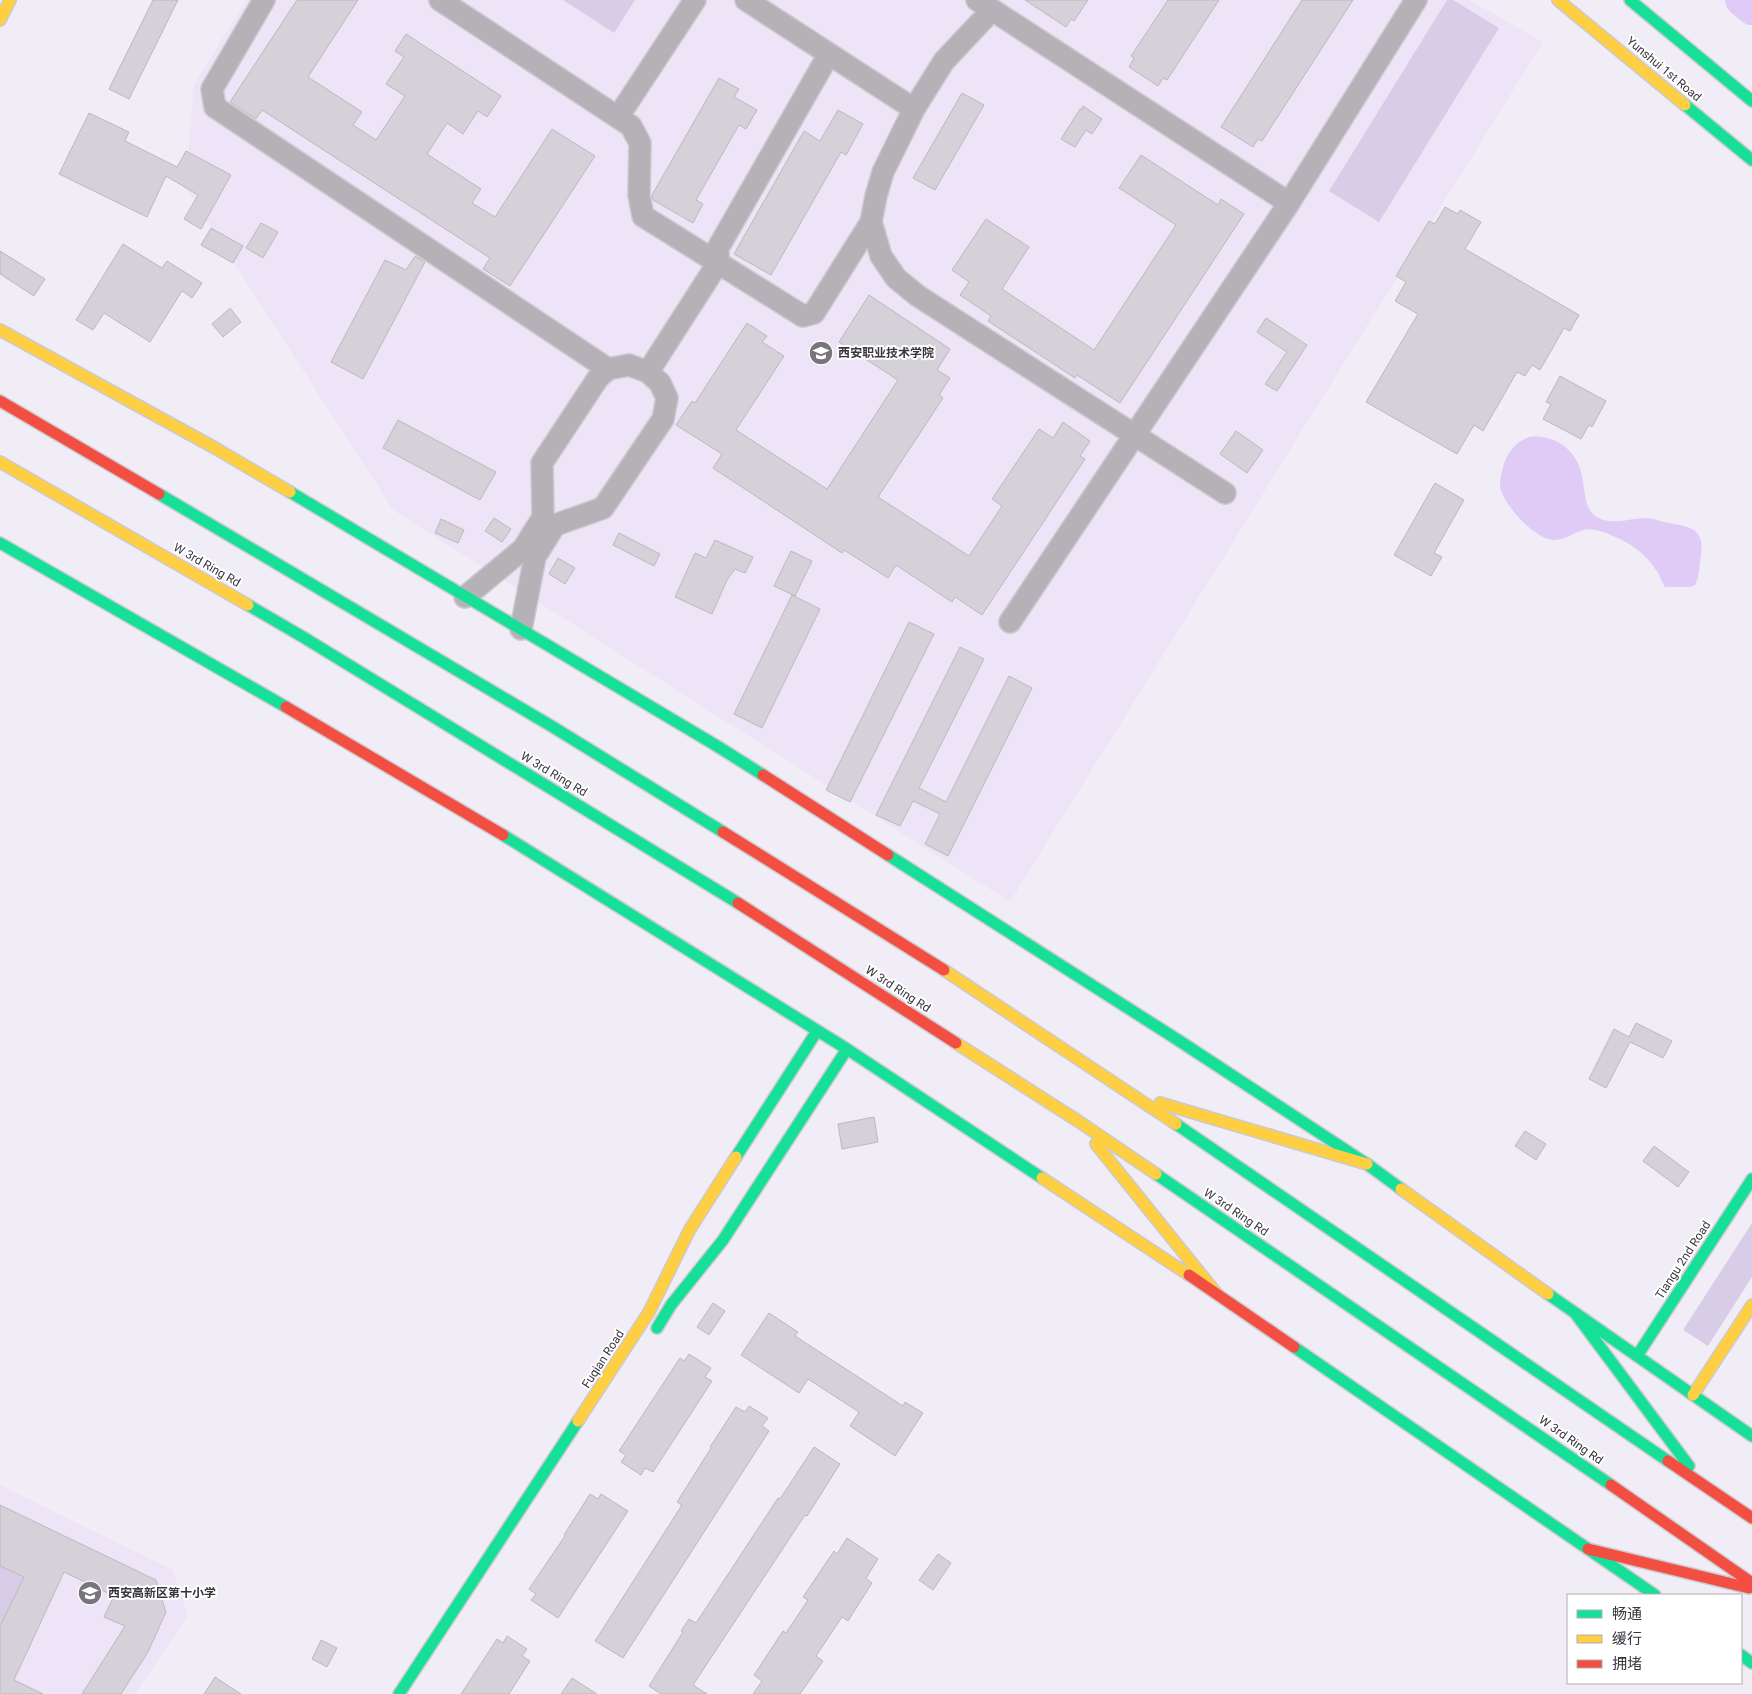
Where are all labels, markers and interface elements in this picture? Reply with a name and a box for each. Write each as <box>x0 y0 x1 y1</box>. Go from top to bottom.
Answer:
street label: Yunshui 1st Road <box>1624 34 1704 104</box>
school or university icon: 西安职业技术学院 <box>808 340 834 366</box>
place label: 西安职业技术学院 <box>838 346 934 360</box>
street label: W 3rd Ring Rd <box>171 540 243 590</box>
street label: W 3rd Ring Rd <box>518 749 590 799</box>
street label: W 3rd Ring Rd <box>863 963 933 1015</box>
street label: W 3rd Ring Rd <box>1201 1185 1271 1239</box>
street label: Tiangu 2nd Road <box>1653 1218 1713 1302</box>
street label: Fuqian Road <box>579 1327 627 1391</box>
street label: W 3rd Ring Rd <box>1536 1413 1606 1467</box>
school or university icon: 西安高新区第十小学 <box>77 1580 103 1606</box>
place label: 西安高新区第十小学 <box>108 1586 216 1600</box>
legend <box>1567 1594 1742 1684</box>
text: 畅通 <box>1612 1605 1642 1623</box>
text: 缓行 <box>1612 1630 1642 1648</box>
text: 拥堵 <box>1612 1655 1642 1673</box>

